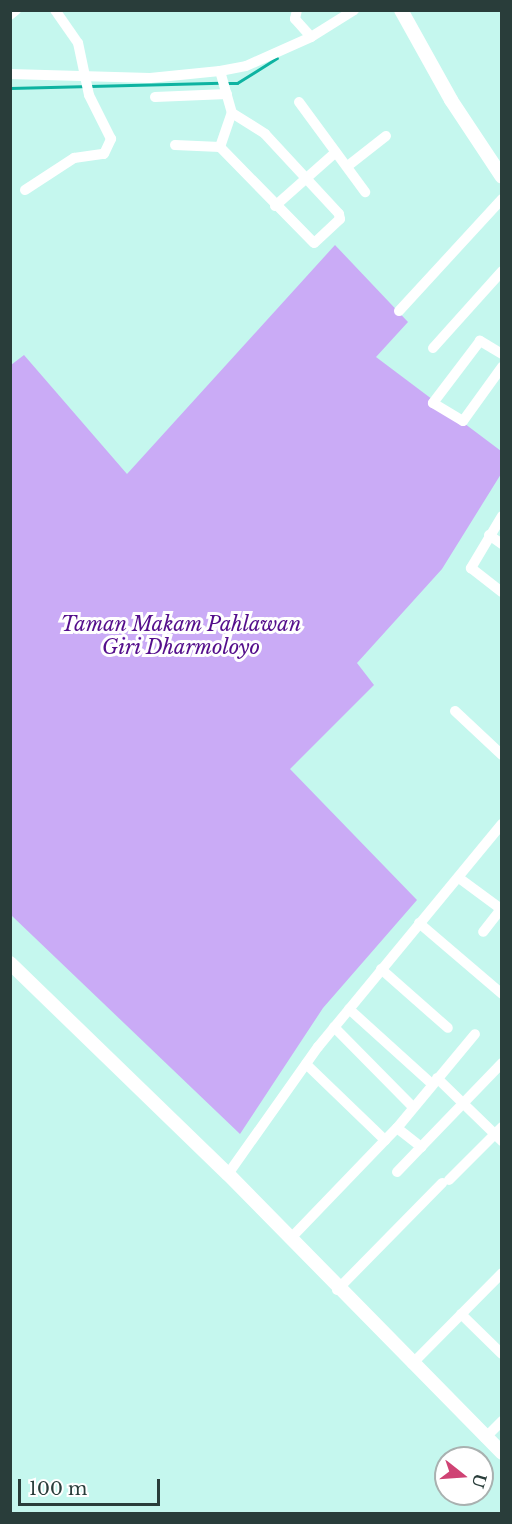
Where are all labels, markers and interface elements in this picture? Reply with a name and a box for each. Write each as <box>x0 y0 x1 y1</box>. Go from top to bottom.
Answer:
park label: Taman Makam Pahlawan Giri Dharmoloyo <box>60 612 302 659</box>
north arrow <box>434 1446 494 1506</box>
scale bar <box>21 1467 164 1505</box>
text: U <box>468 1471 491 1490</box>
text: 100 m <box>29 1478 87 1500</box>

